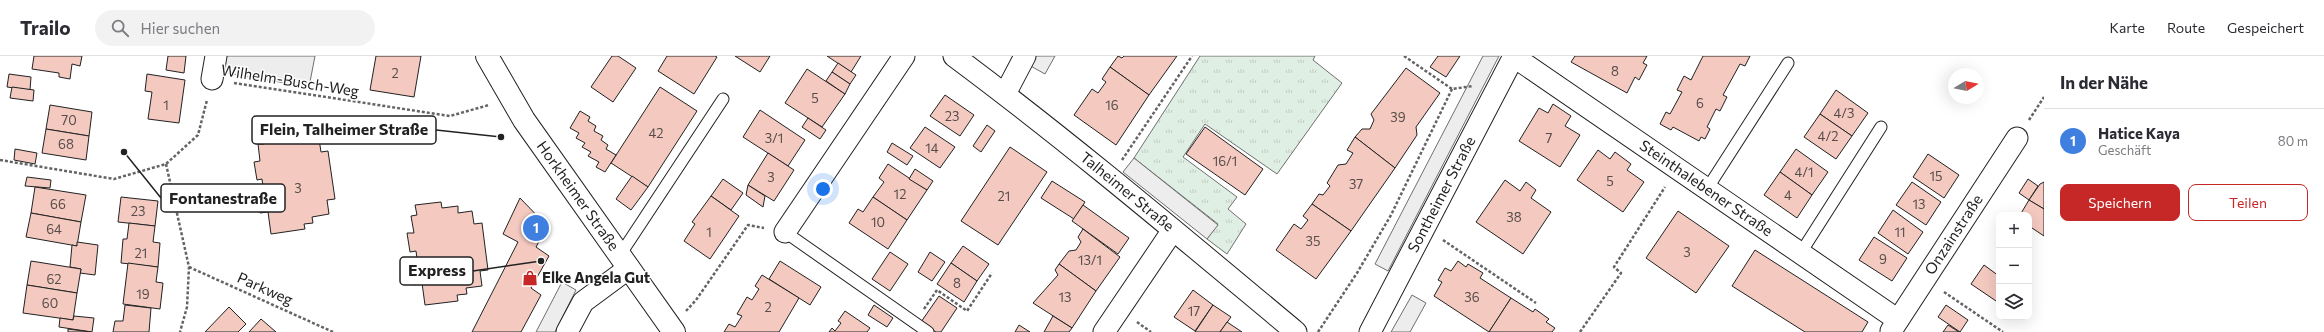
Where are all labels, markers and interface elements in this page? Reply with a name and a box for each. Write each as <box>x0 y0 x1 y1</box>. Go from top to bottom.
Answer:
search box <box>95 10 375 46</box>
text: Trailo <box>20 16 71 39</box>
icon: search <box>109 17 131 39</box>
text: Hier suchen <box>141 19 220 37</box>
text: Karte <box>2110 19 2145 36</box>
text: Route <box>2167 19 2205 36</box>
text: Gespeichert <box>2227 19 2304 36</box>
street label: Wilhelm-Busch-Weg <box>220 60 360 100</box>
house number: 8 <box>1611 63 1619 79</box>
house number: 2 <box>391 65 399 81</box>
north arrow <box>1948 68 1984 104</box>
text: In der Nähe <box>2060 72 2148 93</box>
house number: 5 <box>811 90 819 106</box>
house number: 6 <box>1696 95 1704 111</box>
house number: 1 <box>163 97 169 113</box>
house number: 16 <box>1105 97 1119 113</box>
house number: 4/3 <box>1833 105 1855 121</box>
house number: 23 <box>945 108 959 124</box>
house number: 39 <box>1390 109 1406 125</box>
house number: 70 <box>61 112 77 128</box>
callout: Flein, Talheimer Straße <box>252 116 436 144</box>
text: Flein, Talheimer Straße <box>260 119 428 138</box>
text: Hatice Kaya <box>2098 124 2180 142</box>
house number: 42 <box>649 125 663 141</box>
house number: 4/2 <box>1818 128 1838 144</box>
house number: 3/1 <box>765 130 783 146</box>
house number: 7 <box>1546 130 1553 146</box>
street label: Sontheimer Straße <box>1403 133 1479 255</box>
text: 1 <box>2070 133 2076 149</box>
text: 80 m <box>2278 133 2308 149</box>
house number: 68 <box>58 136 74 152</box>
street label: Steinthalebener Straße <box>1637 136 1777 239</box>
street label: Horkheimer Straße <box>534 137 624 254</box>
house number: 14 <box>925 140 939 156</box>
text: Geschäft <box>2098 142 2151 158</box>
street label: Talheimer Straße <box>1077 148 1178 235</box>
house number: 16/1 <box>1213 153 1237 169</box>
house number: 4/1 <box>1794 164 1814 180</box>
house number: 15 <box>1929 168 1943 184</box>
house number: 3 <box>767 169 775 185</box>
house number: 5 <box>1606 173 1614 189</box>
house number: 37 <box>1349 176 1363 192</box>
your location <box>813 179 833 199</box>
house number: 3 <box>294 180 302 196</box>
callout: Fontanestraße <box>161 184 285 212</box>
button: Speichern <box>2060 184 2180 221</box>
button: Teilen <box>2188 184 2308 221</box>
house number: 12 <box>894 186 906 202</box>
house number: 4 <box>1784 187 1792 203</box>
text: Fontanestraße <box>169 188 277 207</box>
house number: 21 <box>998 188 1010 204</box>
street label: Onzainstraße <box>1920 191 1986 278</box>
house number: 66 <box>50 196 66 212</box>
house number: 13 <box>1913 196 1925 212</box>
house number: 23 <box>131 203 145 219</box>
house number: 38 <box>1506 209 1522 225</box>
map controls <box>1996 212 2032 320</box>
button: + <box>1996 212 2032 248</box>
pin: 1 <box>523 213 549 243</box>
house number: 10 <box>871 214 885 230</box>
house number: 64 <box>46 221 62 237</box>
house number: 1 <box>706 224 712 240</box>
house number: 11 <box>1894 224 1906 240</box>
house number: 35 <box>1306 233 1320 249</box>
house number: 3 <box>1683 244 1691 260</box>
house number: 21 <box>135 245 147 261</box>
button: − <box>1996 248 2032 284</box>
house number: 9 <box>1879 251 1887 267</box>
house number: 13/1 <box>1078 252 1102 268</box>
callout: Express <box>400 257 473 285</box>
text: Express <box>408 260 466 279</box>
street label: Parkweg <box>235 268 296 308</box>
place label: Elke Angela Gut <box>542 268 650 286</box>
shop icon: Elke Angela Gut <box>521 269 539 287</box>
house number: 62 <box>46 271 62 287</box>
house number: 8 <box>953 275 961 291</box>
button: layers <box>1996 284 2032 320</box>
house number: 19 <box>136 286 150 302</box>
house number: 13 <box>1059 289 1071 305</box>
house number: 36 <box>1464 289 1480 305</box>
house number: 60 <box>42 295 58 311</box>
house number: 2 <box>764 299 772 315</box>
house number: 17 <box>1188 303 1200 319</box>

